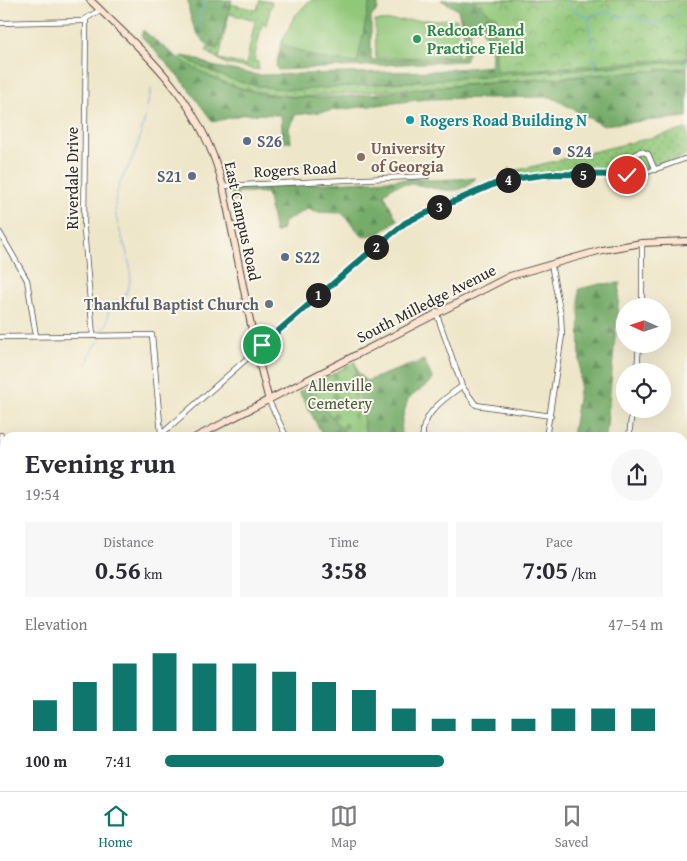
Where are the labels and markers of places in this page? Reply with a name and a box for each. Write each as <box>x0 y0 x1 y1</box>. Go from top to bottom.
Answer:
place label: Redcoat Band Practice Field <box>427 18 525 60</box>
marker: Redcoat Band Practice Field <box>411 33 423 45</box>
place label: Rogers Road Building N <box>420 108 587 132</box>
marker: Rogers Road Building N <box>404 114 416 126</box>
place label: S26 <box>257 129 282 153</box>
marker: S26 <box>241 135 253 147</box>
place label: University of Georgia <box>371 136 446 178</box>
place label: S24 <box>567 139 592 163</box>
marker: S24 <box>551 145 563 157</box>
marker: University of Georgia <box>355 151 367 163</box>
pin <box>606 154 648 196</box>
pin: 5 <box>570 162 596 188</box>
place label: S21 <box>157 164 182 188</box>
pin: 4 <box>496 168 520 192</box>
marker: S21 <box>186 170 198 182</box>
pin: 3 <box>426 194 452 220</box>
pin: 2 <box>364 234 388 260</box>
place label: S22 <box>295 245 320 269</box>
marker: S22 <box>279 251 291 263</box>
pin: 1 <box>306 282 330 308</box>
place label: Thankful Baptist Church <box>84 292 260 316</box>
marker: Thankful Baptist Church <box>263 298 275 310</box>
pin <box>241 324 283 366</box>

